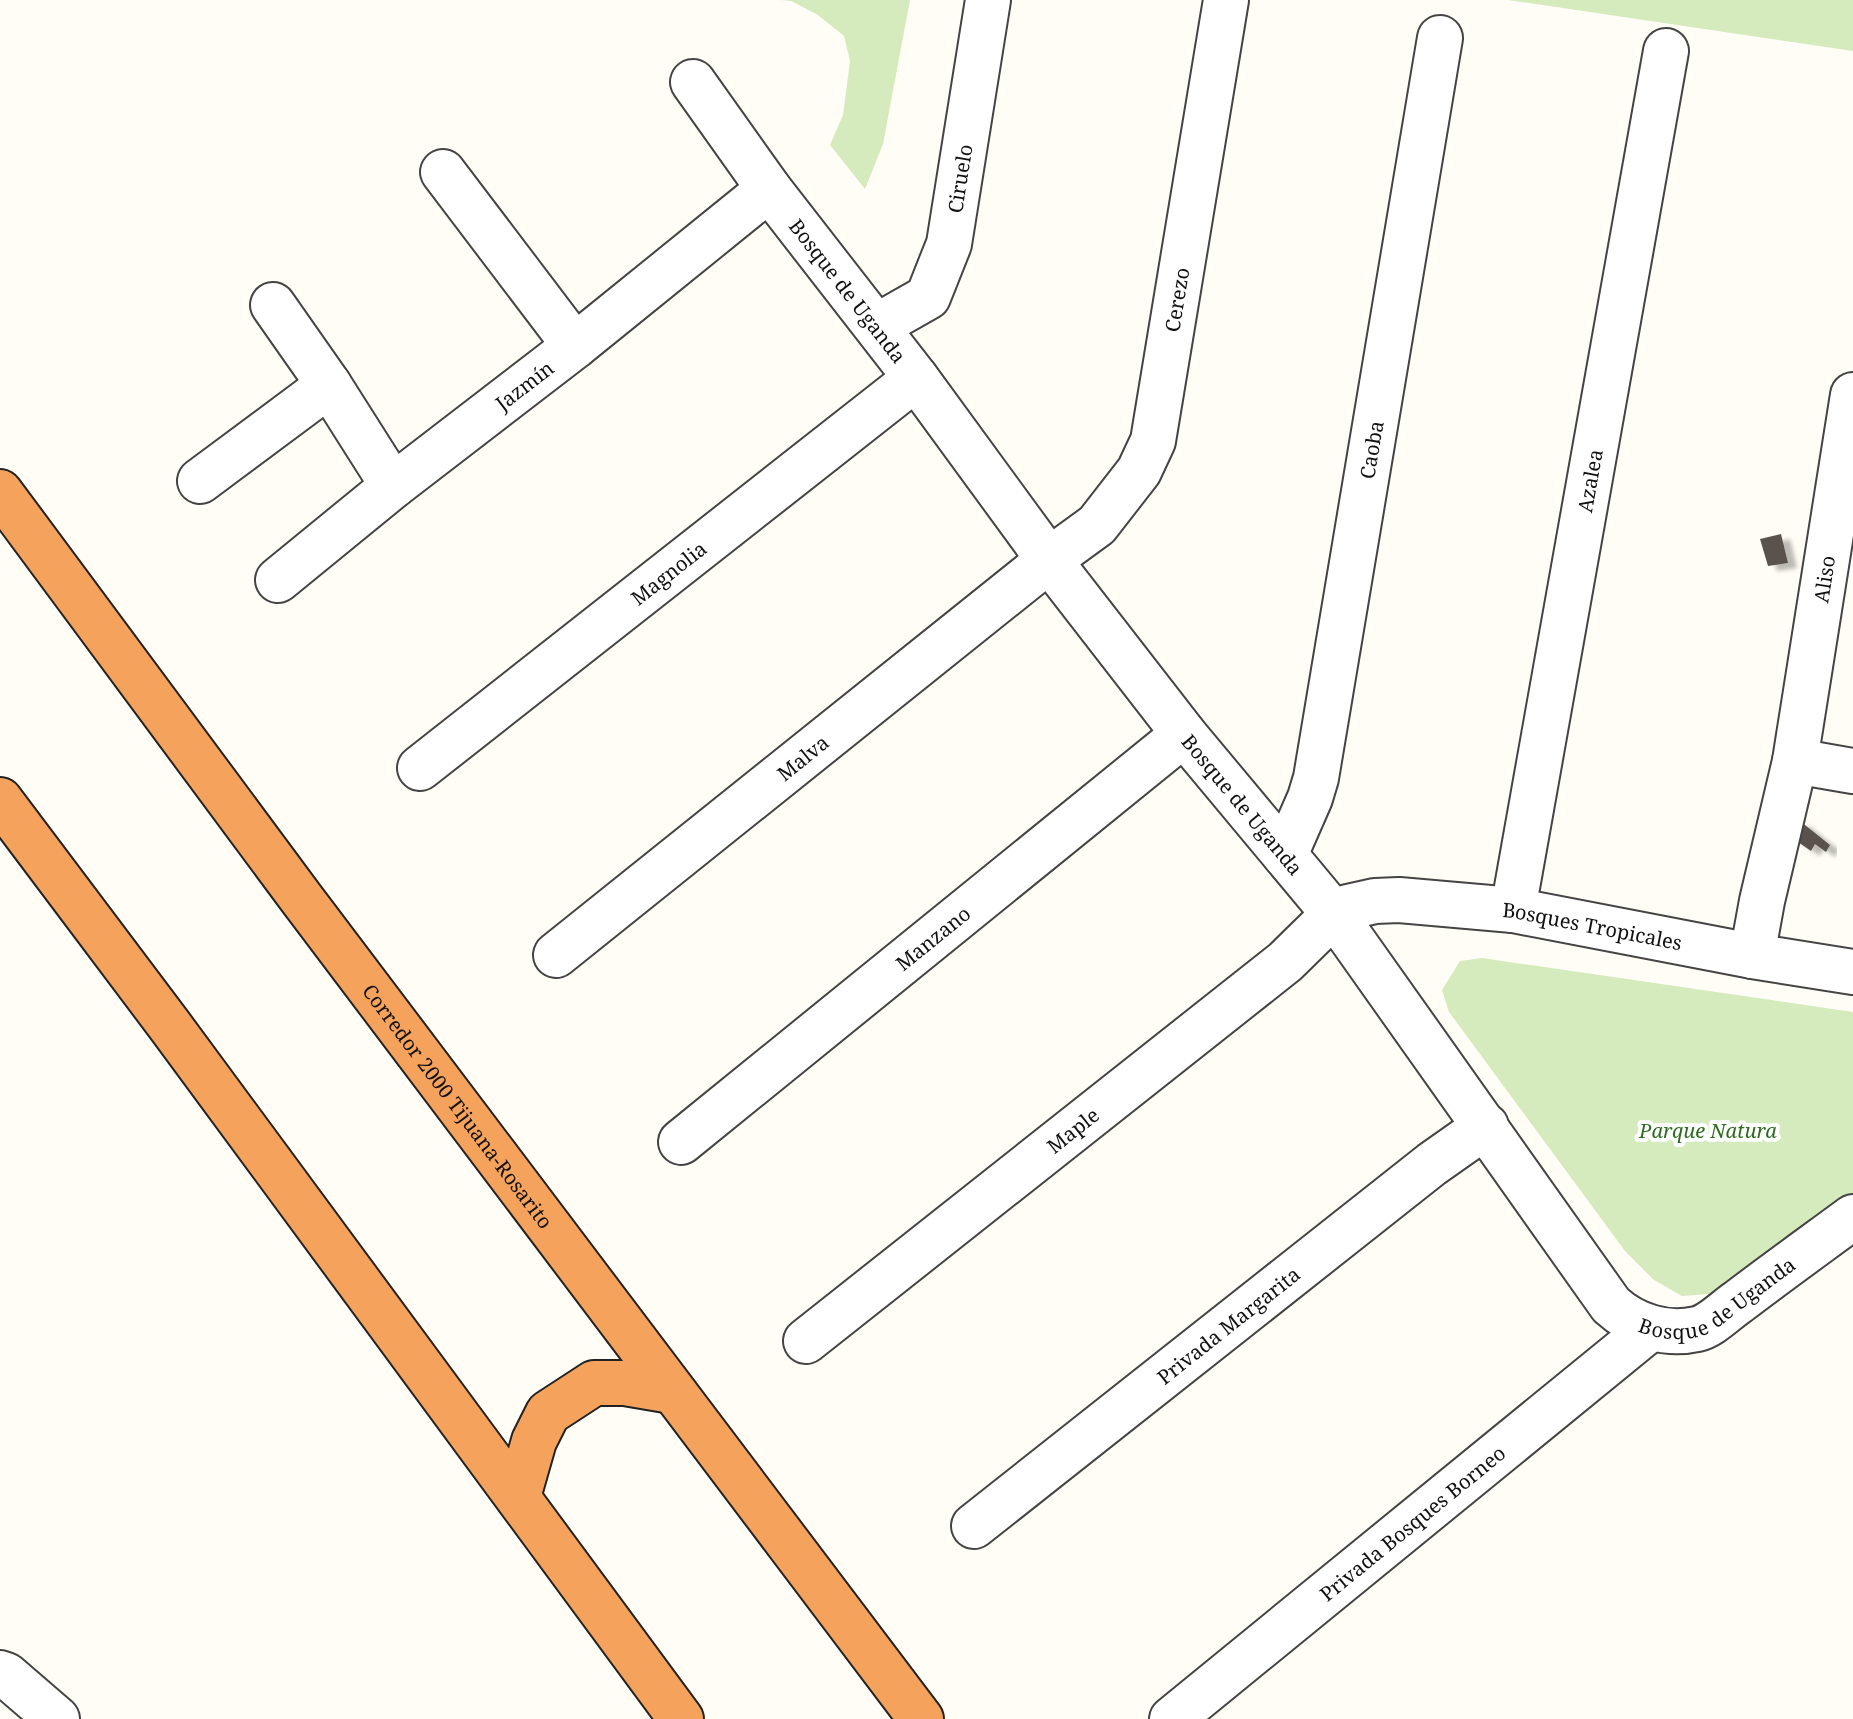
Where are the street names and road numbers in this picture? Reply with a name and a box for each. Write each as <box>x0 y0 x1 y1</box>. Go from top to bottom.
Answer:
street label: Ciruelo <box>941 142 978 215</box>
street label: Bosque de Uganda <box>783 213 913 368</box>
street label: Cerezo <box>1158 265 1195 334</box>
street label: Jazmín <box>489 354 559 417</box>
street label: Caoba <box>1353 419 1389 481</box>
street label: Azalea <box>1571 447 1608 515</box>
street label: Magnolia <box>625 535 712 611</box>
street label: Aliso <box>1807 554 1841 604</box>
street label: Malva <box>771 728 834 786</box>
street label: Bosque de Uganda <box>1176 728 1309 881</box>
street label: Bosques Tropicales <box>1501 896 1685 956</box>
street label: Manzano <box>890 899 976 976</box>
street label: Corredor 2000 Tijuana-Rosarito <box>357 978 559 1234</box>
street label: Maple <box>1041 1101 1104 1159</box>
street label: Bosque de Uganda <box>1635 1251 1800 1345</box>
street label: Privada Margarita <box>1151 1260 1305 1390</box>
street label: Privada Bosques Borneo <box>1314 1439 1511 1607</box>

